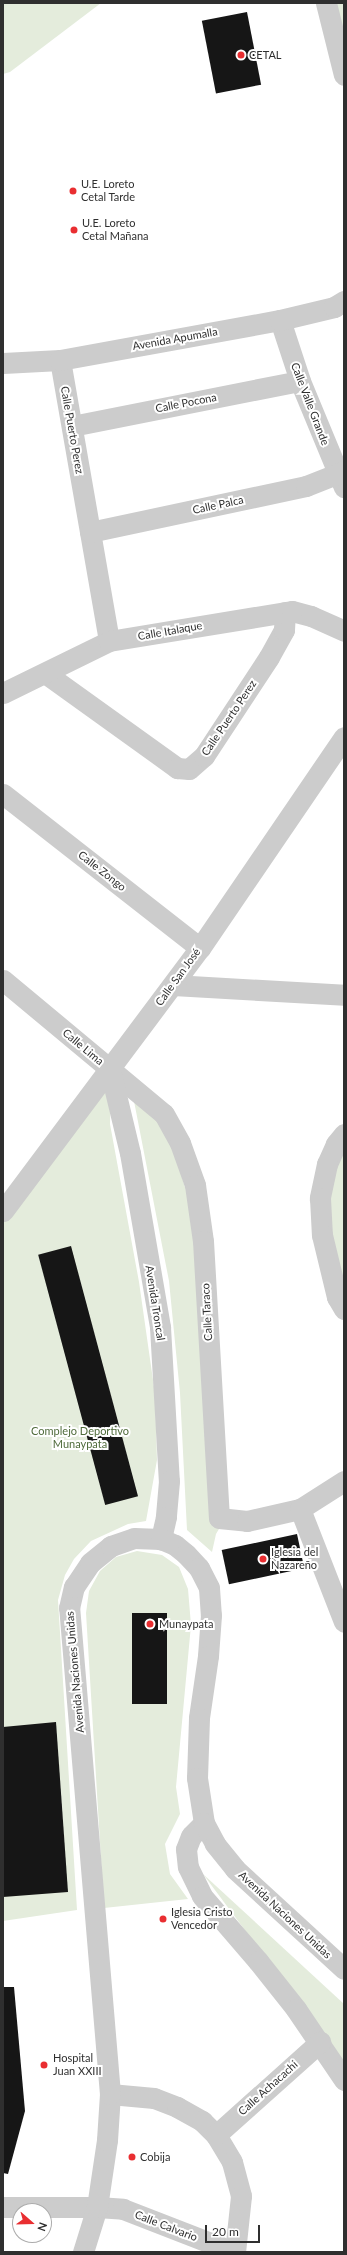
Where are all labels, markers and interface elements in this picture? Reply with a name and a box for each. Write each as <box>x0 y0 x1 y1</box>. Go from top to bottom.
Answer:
place label: CETAL <box>249 48 282 62</box>
marker: CETAL <box>236 50 246 60</box>
place label: U.E. Loreto Cetal Tarde <box>81 178 135 204</box>
marker: U.E. Loreto Cetal Tarde <box>68 186 78 196</box>
place label: U.E. Loreto Cetal Mañana <box>82 217 149 243</box>
marker: U.E. Loreto Cetal Mañana <box>69 225 79 235</box>
street label: Avenida Apumalla <box>131 325 219 353</box>
street label: Calle Valle Grande <box>288 361 332 447</box>
street label: Calle Puerto Perez <box>58 385 86 475</box>
street label: Calle Pocona <box>154 391 218 415</box>
street label: Calle Palca <box>191 493 245 517</box>
street label: Calle Italaque <box>137 619 203 643</box>
street label: Calle Puerto Perez <box>199 678 259 758</box>
street label: Calle Zongo <box>75 848 129 894</box>
street label: Calle San José <box>153 946 203 1008</box>
street label: Calle Lima <box>60 1026 106 1068</box>
street label: Avenida Troncal <box>143 1264 167 1342</box>
street label: Calle Taraco <box>199 1283 215 1341</box>
park label: Complejo Deportivo Munaypata <box>31 1425 129 1451</box>
place label: Iglesia del Nazareño <box>271 1546 318 1572</box>
marker: Iglesia del Nazareño <box>258 1554 268 1564</box>
street label: Avenida Naciones Unidas <box>63 1611 87 1733</box>
place label: Munaypata <box>159 1617 213 1631</box>
marker: Munaypata <box>144 1618 156 1630</box>
street label: Avenida Naciones Unidas <box>236 1869 334 1961</box>
place label: Iglesia Cristo Vencedor <box>171 1906 233 1932</box>
marker: Iglesia Cristo Vencedor <box>158 1914 168 1924</box>
place label: Hospital Juan XXIII <box>53 2052 102 2078</box>
street label: Calle Achacachi <box>236 2058 300 2118</box>
marker: Hospital Juan XXIII <box>38 2059 50 2071</box>
place label: Cobija <box>140 2150 170 2164</box>
marker: Cobija <box>127 2152 137 2162</box>
north arrow <box>12 2203 52 2243</box>
street label: Calle Calvario <box>133 2208 199 2244</box>
scale bar <box>207 2217 262 2243</box>
text: N <box>35 2221 50 2233</box>
text: 20 m <box>212 2224 239 2239</box>

